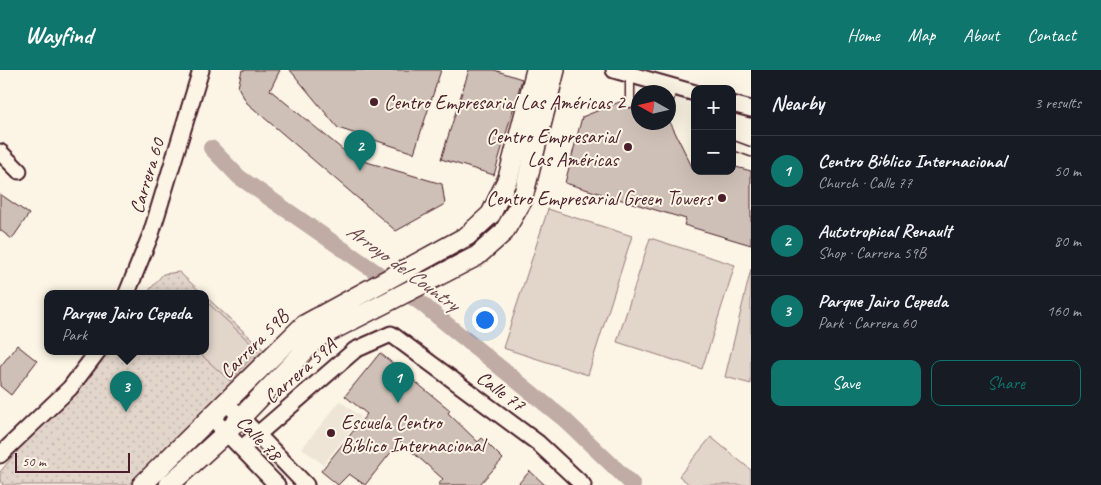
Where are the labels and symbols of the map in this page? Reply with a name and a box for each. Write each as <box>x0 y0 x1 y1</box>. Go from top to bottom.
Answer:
north arrow <box>631 85 676 130</box>
place label: Centro Empresarial Las Américas 2 <box>384 90 627 115</box>
marker: Centro Empresarial Las Américas 2 <box>368 96 380 108</box>
place label: Centro Empresarial Las Américas <box>486 124 622 172</box>
pin: 2 <box>344 130 376 171</box>
street label: Carrera 60 <box>124 133 171 217</box>
marker: Centro Empresarial Las Américas <box>622 141 634 153</box>
place label: Centro Empresarial Green Towers <box>486 186 714 211</box>
marker: Centro Empresarial Green Towers <box>716 192 728 204</box>
water label: Arroyo del Country <box>342 218 467 319</box>
street label: Carrera 59B <box>214 303 295 384</box>
your location <box>472 307 498 333</box>
street label: Carrera 59A <box>259 332 342 409</box>
pin: 1 <box>382 362 414 403</box>
street label: Calle 77 <box>472 365 531 418</box>
pin: 3 <box>110 371 142 412</box>
street label: Calle 78 <box>231 410 288 468</box>
place label: Escuela Centro Bíblico Internacional <box>341 410 488 458</box>
marker: Escuela Centro Bíblico Internacional <box>325 427 337 439</box>
scale bar <box>15 450 130 473</box>

